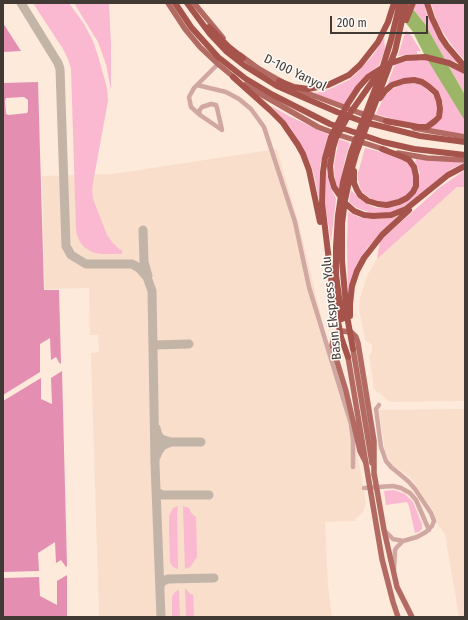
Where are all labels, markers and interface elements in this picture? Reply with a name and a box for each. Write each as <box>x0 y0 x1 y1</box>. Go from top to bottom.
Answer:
scale bar <box>332 8 430 34</box>
text: 200 m <box>337 16 367 30</box>
street label: D-100 Yanyol <box>261 51 329 95</box>
street label: Basın Ekspress Yolu <box>319 255 345 361</box>

